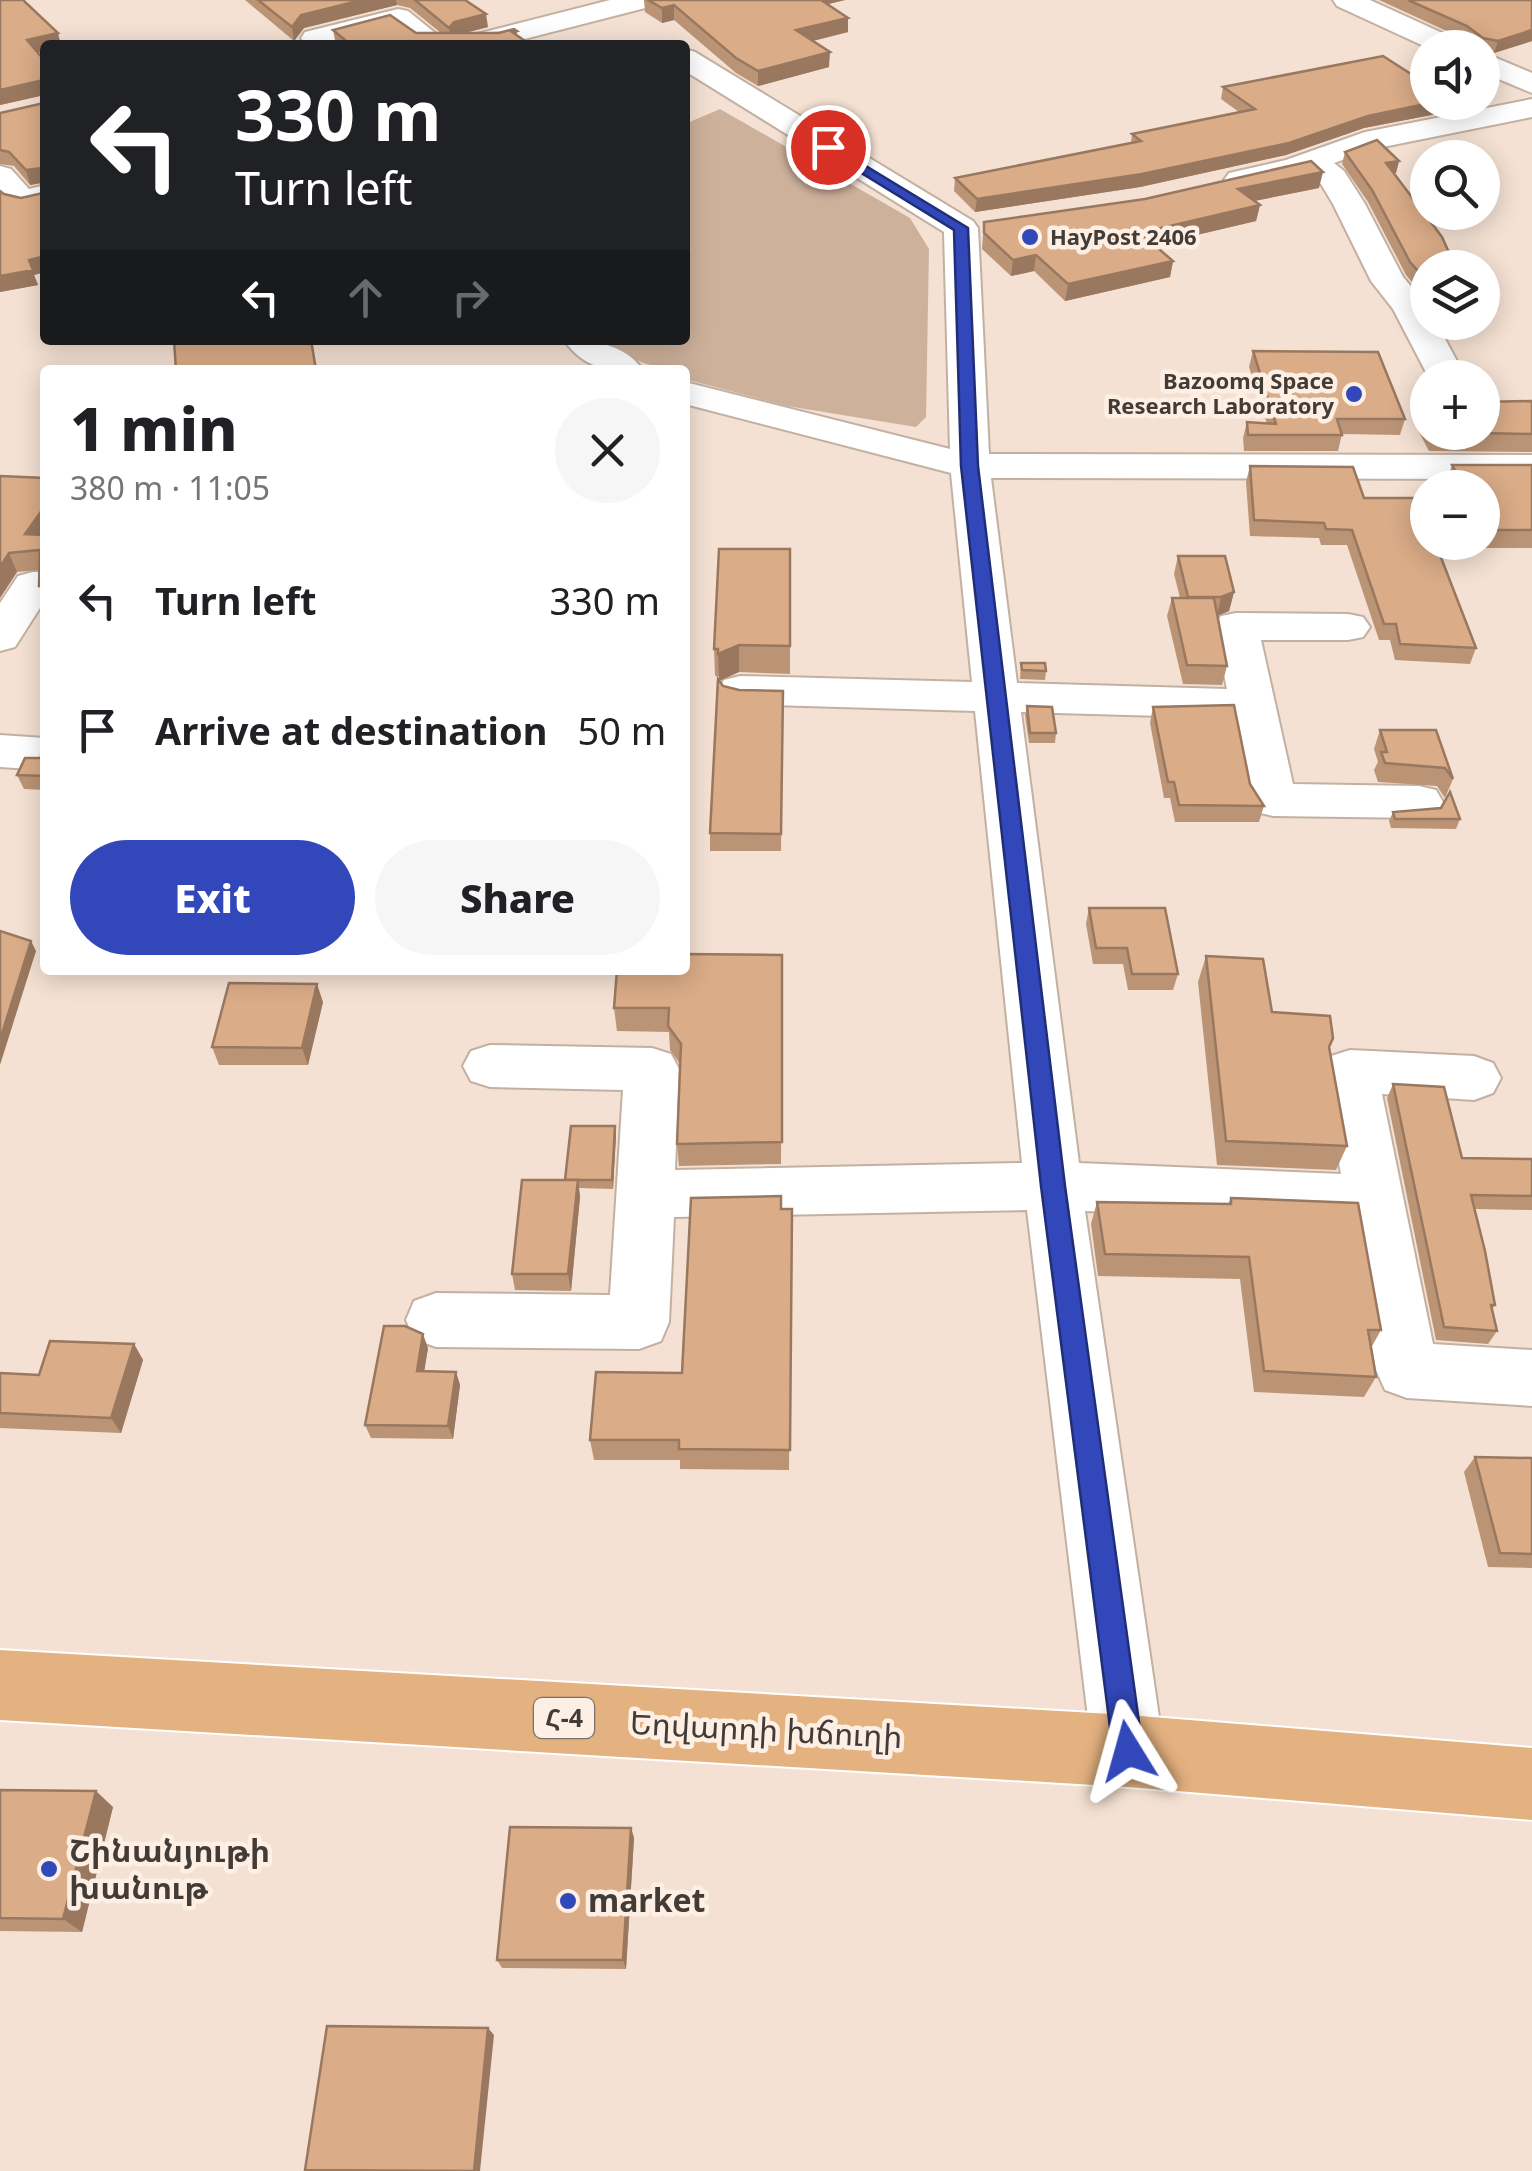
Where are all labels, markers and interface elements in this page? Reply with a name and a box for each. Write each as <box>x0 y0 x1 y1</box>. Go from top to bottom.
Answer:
map controls <box>1410 30 1500 560</box>
button: sound <box>1410 30 1500 120</box>
text: 330 m <box>235 66 442 162</box>
icon: left <box>70 80 200 210</box>
pin <box>786 105 871 190</box>
icon: arrive <box>801 120 856 175</box>
button: search <box>1410 140 1500 230</box>
text: Turn left <box>235 157 412 218</box>
place label: HayPost 2406 <box>1050 221 1197 251</box>
marker: HayPost 2406 <box>1019 226 1041 248</box>
button: layers <box>1410 250 1500 340</box>
icon: left <box>233 270 288 325</box>
icon: ahead <box>338 270 393 325</box>
icon: right <box>443 270 498 325</box>
button: + <box>1410 360 1500 450</box>
place label: Bazoomq Space Research Laboratory <box>1107 365 1334 420</box>
marker: Bazoomq Space Research Laboratory <box>1343 383 1365 405</box>
text: 1 min <box>70 387 238 469</box>
button: close <box>555 398 660 503</box>
text: 380 m · 11:05 <box>70 466 270 509</box>
button: − <box>1410 470 1500 560</box>
icon: left <box>70 573 125 628</box>
text: Turn left <box>155 574 317 626</box>
text: 330 m <box>549 574 660 626</box>
icon: arrive <box>70 703 125 758</box>
text: Arrive at destination <box>155 704 547 756</box>
text: 50 m <box>577 704 666 756</box>
button: Exit <box>70 840 355 955</box>
button: Share <box>375 840 660 955</box>
road number: Հ-4 <box>534 1698 594 1738</box>
position arrow <box>1076 1699 1180 1803</box>
street label: Եղվարդի խճուղի <box>629 1700 904 1757</box>
place label: Շինանյութի խանութ <box>69 1828 270 1908</box>
marker: Շինանյութի խանութ <box>38 1858 60 1880</box>
place label: market <box>588 1878 706 1921</box>
marker: market <box>557 1890 579 1912</box>

